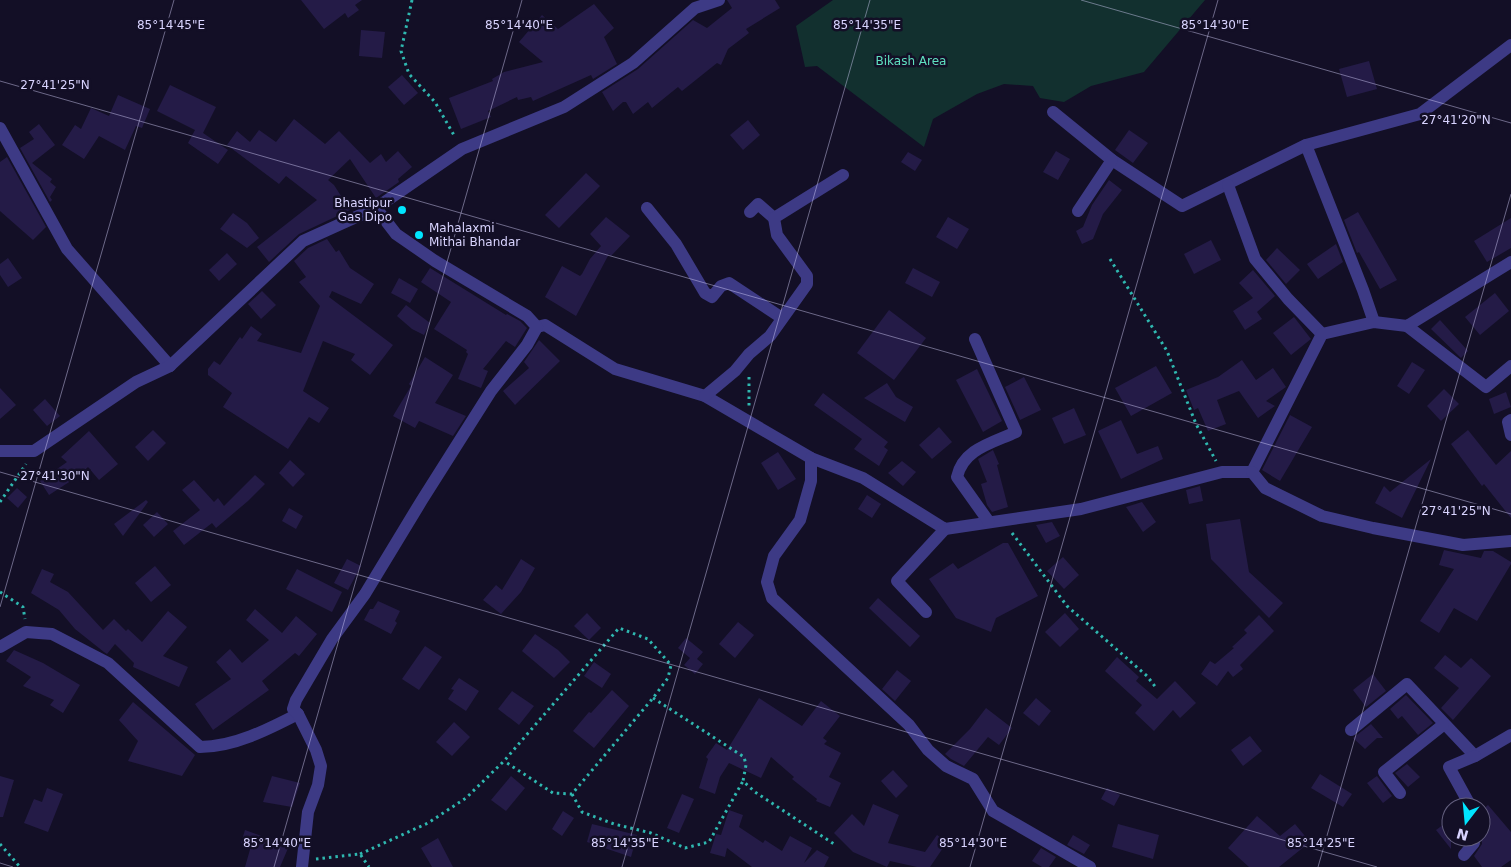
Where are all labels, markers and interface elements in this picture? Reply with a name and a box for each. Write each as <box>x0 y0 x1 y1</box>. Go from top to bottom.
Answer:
text: 85°14'45"E <box>137 18 205 32</box>
text: 85°14'40"E <box>485 18 553 32</box>
text: 85°14'35"E <box>833 18 901 32</box>
text: 85°14'30"E <box>1181 18 1249 32</box>
park label: Bikash Area <box>876 54 946 68</box>
text: 27°41'25"N <box>20 78 90 92</box>
text: 27°41'20"N <box>1421 113 1491 127</box>
place label: Bhastipur Gas Dipo <box>334 196 392 224</box>
marker: Bhastipur Gas Dipo <box>396 204 408 216</box>
place label: Mahalaxmi Mithai Bhandar <box>429 221 520 249</box>
marker: Mahalaxmi Mithai Bhandar <box>413 229 425 241</box>
text: 27°41'30"N <box>20 469 90 483</box>
text: 27°41'25"N <box>1421 504 1491 518</box>
north arrow <box>1441 797 1491 847</box>
text: N <box>1455 825 1470 844</box>
text: 85°14'40"E <box>243 836 311 850</box>
text: 85°14'35"E <box>591 836 659 850</box>
text: 85°14'30"E <box>939 836 1007 850</box>
text: 85°14'25"E <box>1287 836 1355 850</box>

